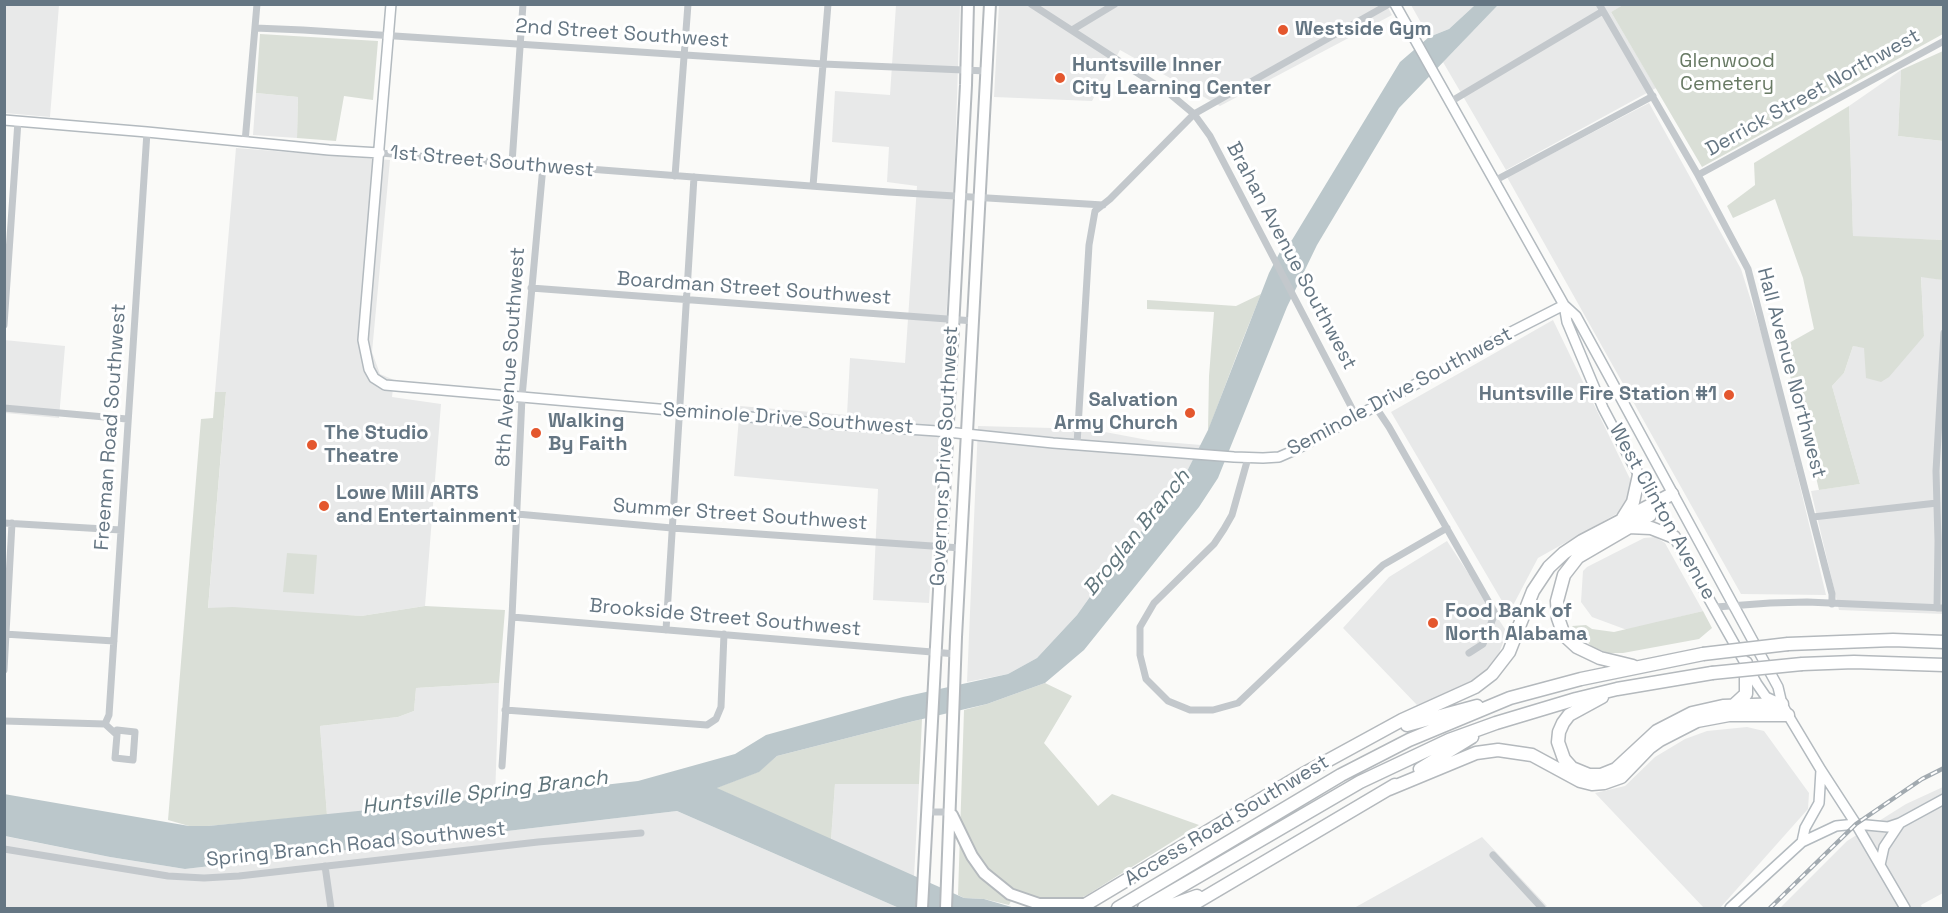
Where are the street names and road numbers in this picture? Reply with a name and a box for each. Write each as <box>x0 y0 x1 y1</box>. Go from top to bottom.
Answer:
street label: 2nd Street Southwest <box>514 15 730 53</box>
street label: Derrick Street Northwest <box>1702 24 1924 162</box>
street label: Brahan Avenue Southwest <box>1221 138 1361 374</box>
street label: 1st Street Southwest <box>389 141 595 183</box>
street label: 8th Avenue Southwest <box>491 246 531 468</box>
street label: Hall Avenue Northwest <box>1751 265 1831 481</box>
street label: Boardman Street Southwest <box>616 267 892 311</box>
street label: Freeman Road Southwest <box>90 303 132 551</box>
street label: Seminole Drive Southwest <box>1283 322 1517 462</box>
street label: Governors Drive Southwest <box>926 325 964 587</box>
street label: Seminole Drive Southwest <box>662 398 914 440</box>
street label: West Clinton Avenue <box>1604 420 1720 604</box>
street label: Summer Street Southwest <box>612 494 868 536</box>
street label: Brookside Street Southwest <box>588 594 862 642</box>
street label: Access Road Southwest <box>1120 750 1334 892</box>
street label: Spring Branch Road Southwest <box>205 817 507 873</box>

